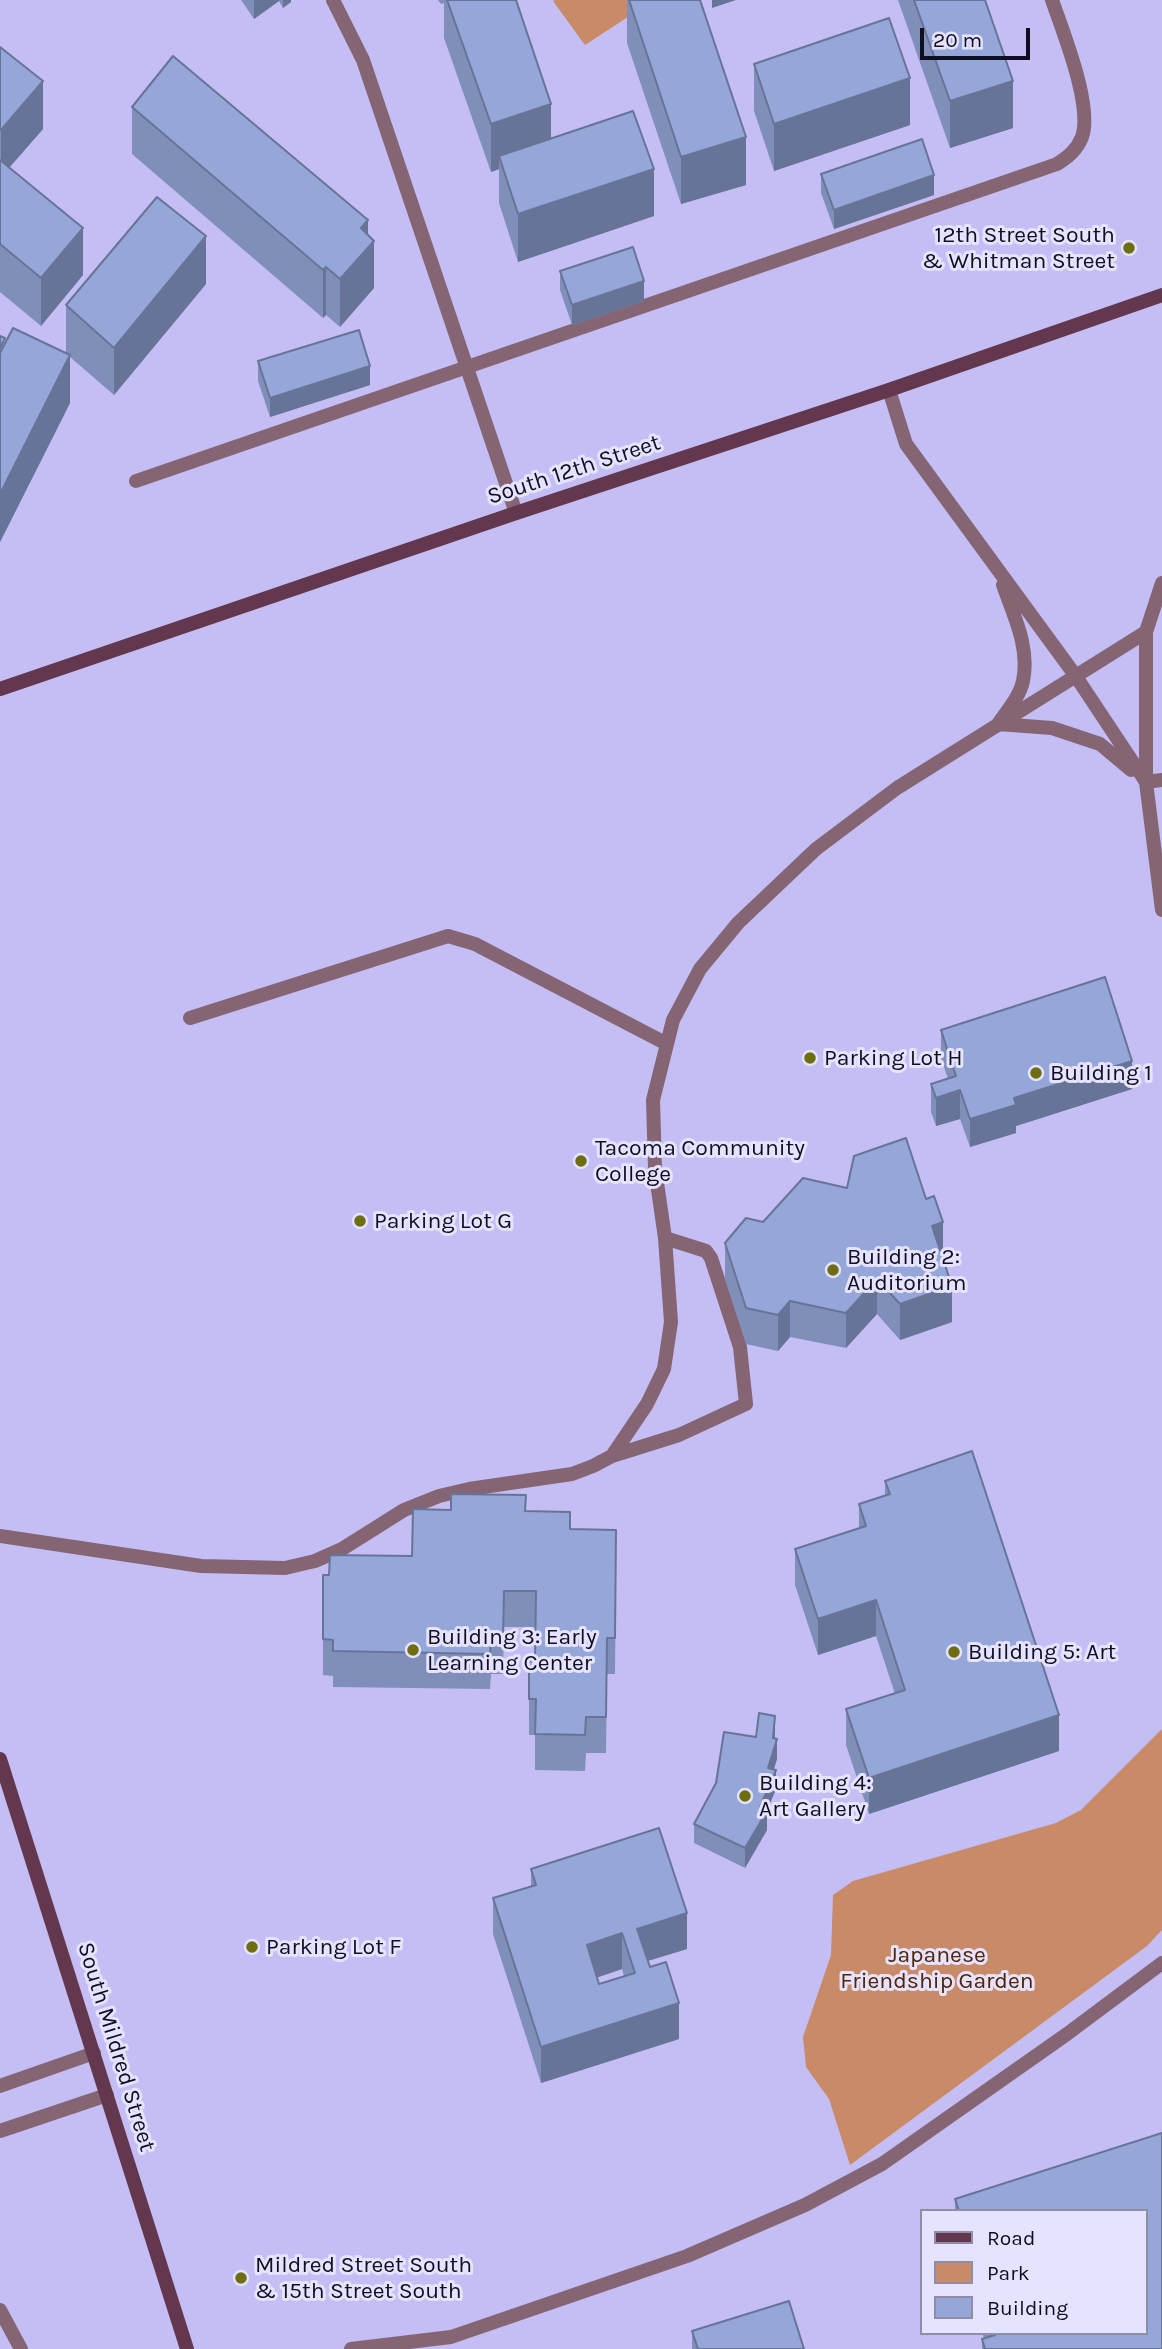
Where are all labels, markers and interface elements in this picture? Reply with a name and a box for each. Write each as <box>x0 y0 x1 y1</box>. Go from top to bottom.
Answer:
scale bar <box>924 14 1034 58</box>
text: 20 m <box>933 28 982 52</box>
place label: 12th Street South & Whitman Street <box>922 221 1115 275</box>
marker: 12th Street South & Whitman Street <box>1121 240 1137 256</box>
street label: South 12th Street <box>484 429 664 511</box>
place label: Parking Lot H <box>824 1044 963 1072</box>
marker: Parking Lot H <box>802 1050 818 1066</box>
place label: Building 1 <box>1050 1059 1152 1087</box>
marker: Building 1 <box>1028 1065 1044 1081</box>
place label: Tacoma Community College <box>595 1134 805 1188</box>
marker: Tacoma Community College <box>573 1153 589 1169</box>
place label: Parking Lot G <box>374 1207 512 1235</box>
marker: Parking Lot G <box>352 1213 368 1229</box>
place label: Building 2: Auditorium <box>847 1243 966 1297</box>
marker: Building 2: Auditorium <box>825 1262 841 1278</box>
place label: Building 3: Early Learning Center <box>427 1623 597 1677</box>
place label: Building 5: Art <box>968 1638 1116 1666</box>
marker: Building 3: Early Learning Center <box>405 1642 421 1658</box>
marker: Building 5: Art <box>946 1644 962 1660</box>
place label: Building 4: Art Gallery <box>759 1769 871 1823</box>
marker: Building 4: Art Gallery <box>737 1788 753 1804</box>
place label: Parking Lot F <box>266 1933 401 1961</box>
street label: South Mildred Street <box>71 1939 161 2155</box>
marker: Parking Lot F <box>244 1939 260 1955</box>
park label: Japanese Friendship Garden <box>840 1941 1034 1995</box>
legend <box>920 2209 1148 2335</box>
text: Road <box>987 2226 1035 2250</box>
place label: Mildred Street South & 15th Street South <box>255 2251 472 2305</box>
text: Park <box>987 2261 1030 2285</box>
marker: Mildred Street South & 15th Street South <box>233 2270 249 2286</box>
text: Building <box>987 2296 1068 2320</box>

